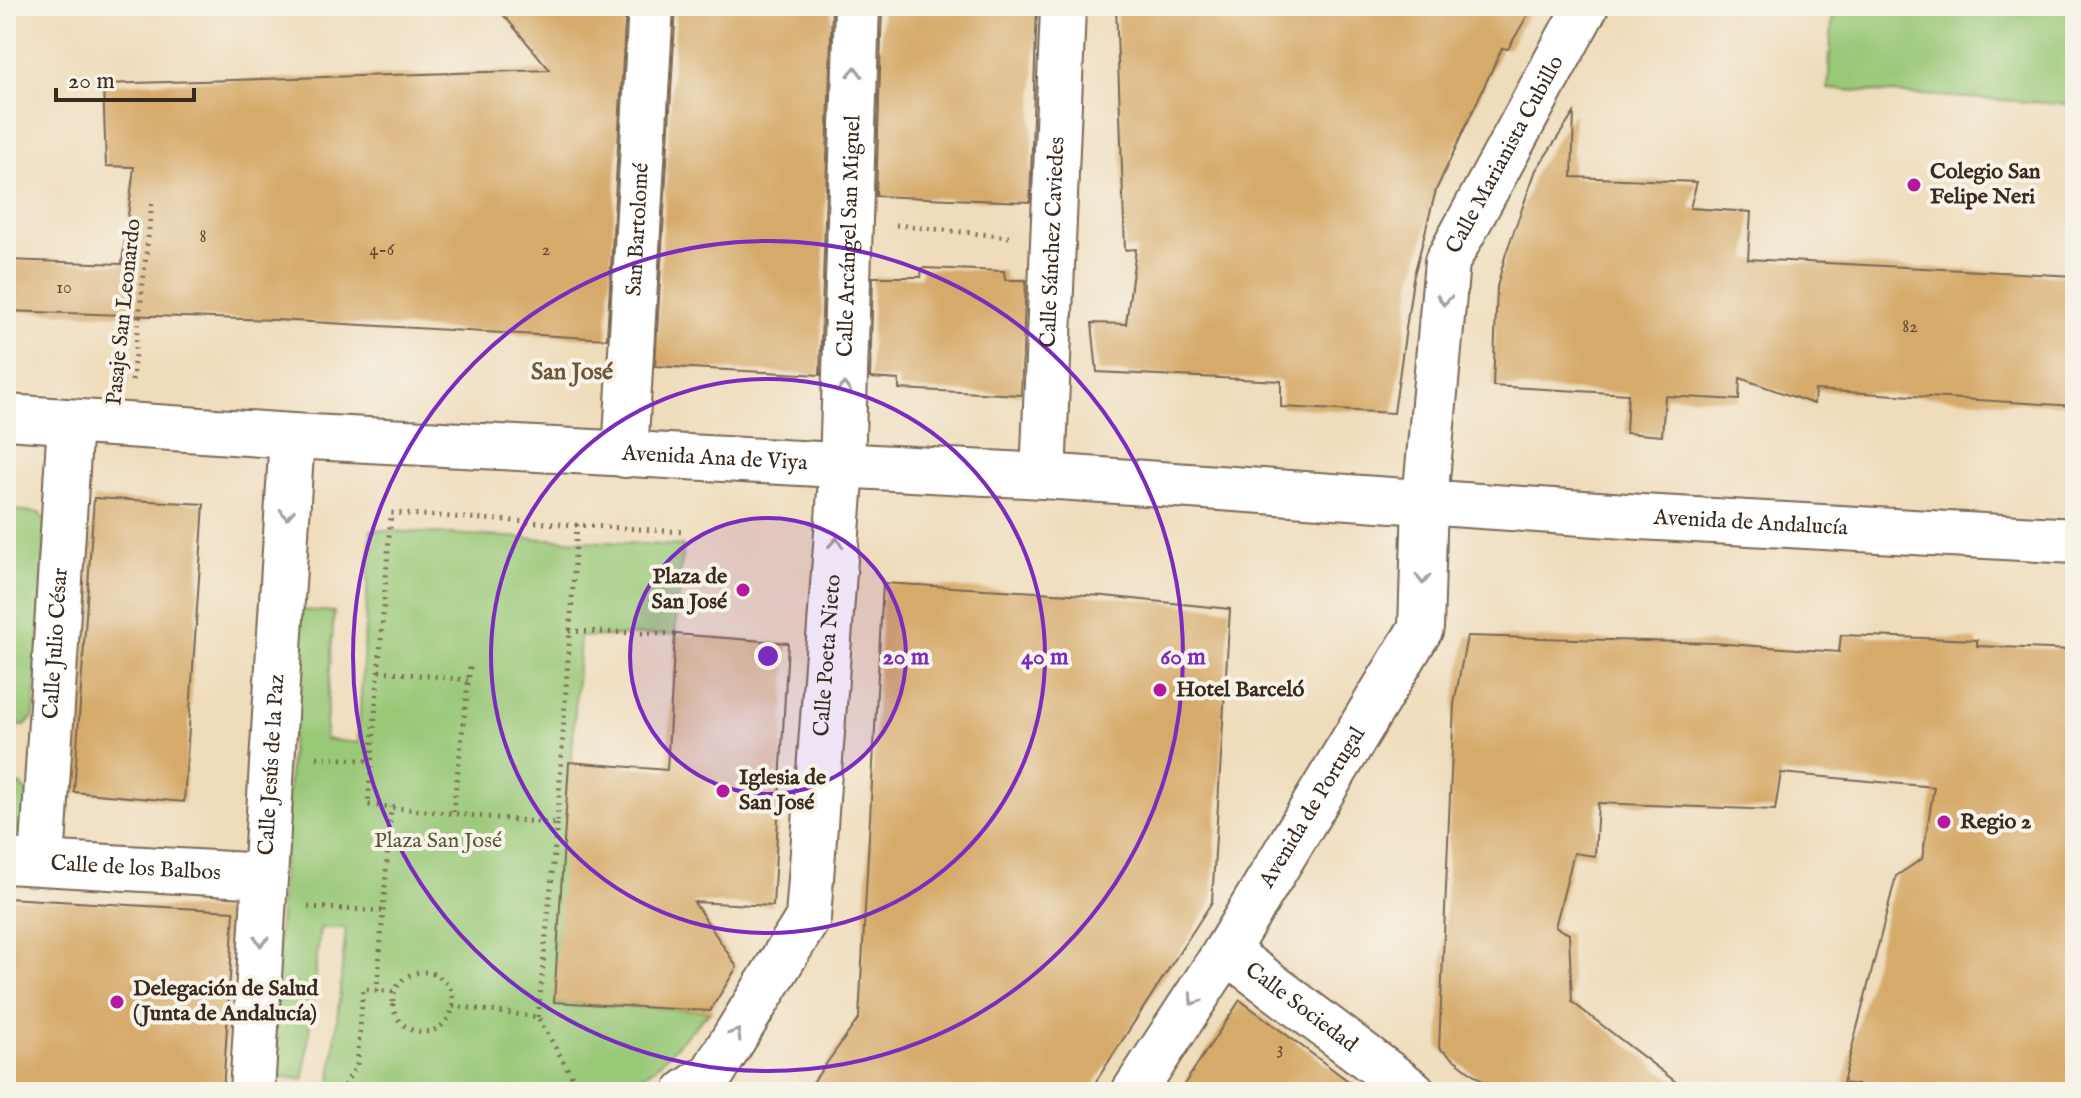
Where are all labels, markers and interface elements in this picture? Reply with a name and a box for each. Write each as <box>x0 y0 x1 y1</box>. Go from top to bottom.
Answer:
street label: Calle Marianista Cubillo <box>1440 51 1570 259</box>
scale bar <box>56 52 194 102</box>
one-way arrow <box>846 65 863 78</box>
text: 20 m <box>68 66 115 97</box>
street label: Calle Arcángel San Miguel <box>832 115 867 358</box>
street label: Calle Sánchez Caviedes <box>1035 136 1072 348</box>
place label: Colegio San Felipe Neri <box>1930 158 2041 211</box>
street label: San Bartolomé <box>620 162 656 297</box>
marker: Colegio San Felipe Neri <box>1905 176 1923 194</box>
street label: Pasaje San Leonardo <box>100 217 148 407</box>
house number: 8 <box>199 226 207 249</box>
house number: 4-6 <box>370 239 395 262</box>
house number: 2 <box>542 239 550 262</box>
house number: 10 <box>56 277 72 300</box>
one-way arrow <box>1436 294 1453 307</box>
house number: 82 <box>1902 316 1918 339</box>
district label: San José <box>531 357 613 388</box>
one-way arrow <box>836 381 853 394</box>
street label: Avenida Ana de Viya <box>620 440 809 477</box>
street label: Avenida de Andalucía <box>1652 504 1849 542</box>
one-way arrow <box>279 508 296 521</box>
one-way arrow <box>827 536 844 549</box>
place label: Plaza de San José <box>652 563 727 616</box>
street label: Calle Julio César <box>37 567 75 720</box>
street label: Calle Poeta Nieto <box>808 573 848 738</box>
one-way arrow <box>1415 573 1432 586</box>
marker: Plaza de San José <box>734 581 752 599</box>
centre of rings <box>754 642 782 670</box>
text: 20 m <box>883 642 930 673</box>
text: 40 m <box>1021 642 1069 673</box>
text: 60 m <box>1160 642 1206 673</box>
street label: Calle Jesús de la Paz <box>252 673 291 856</box>
place label: Hotel Barceló <box>1176 676 1304 704</box>
marker: Hotel Barceló <box>1151 681 1169 699</box>
street label: Avenida de Portugal <box>1253 722 1372 894</box>
place label: Iglesia de San José <box>739 764 826 817</box>
marker: Iglesia de San José <box>714 782 732 800</box>
place label: Regio 2 <box>1960 808 2031 836</box>
marker: Regio 2 <box>1935 813 1953 831</box>
park label: Plaza San José <box>374 827 502 855</box>
street label: Calle de los Balbos <box>50 850 222 887</box>
one-way arrow <box>253 935 270 948</box>
street label: Calle Sociedad <box>1239 956 1363 1059</box>
place label: Delegación de Salud (Junta de Andalucía) <box>133 975 319 1028</box>
one-way arrow <box>1189 991 1204 1005</box>
marker: Delegación de Salud (Junta de Andalucía) <box>108 993 126 1011</box>
one-way arrow <box>727 1028 742 1043</box>
house number: 3 <box>1277 1038 1283 1061</box>

